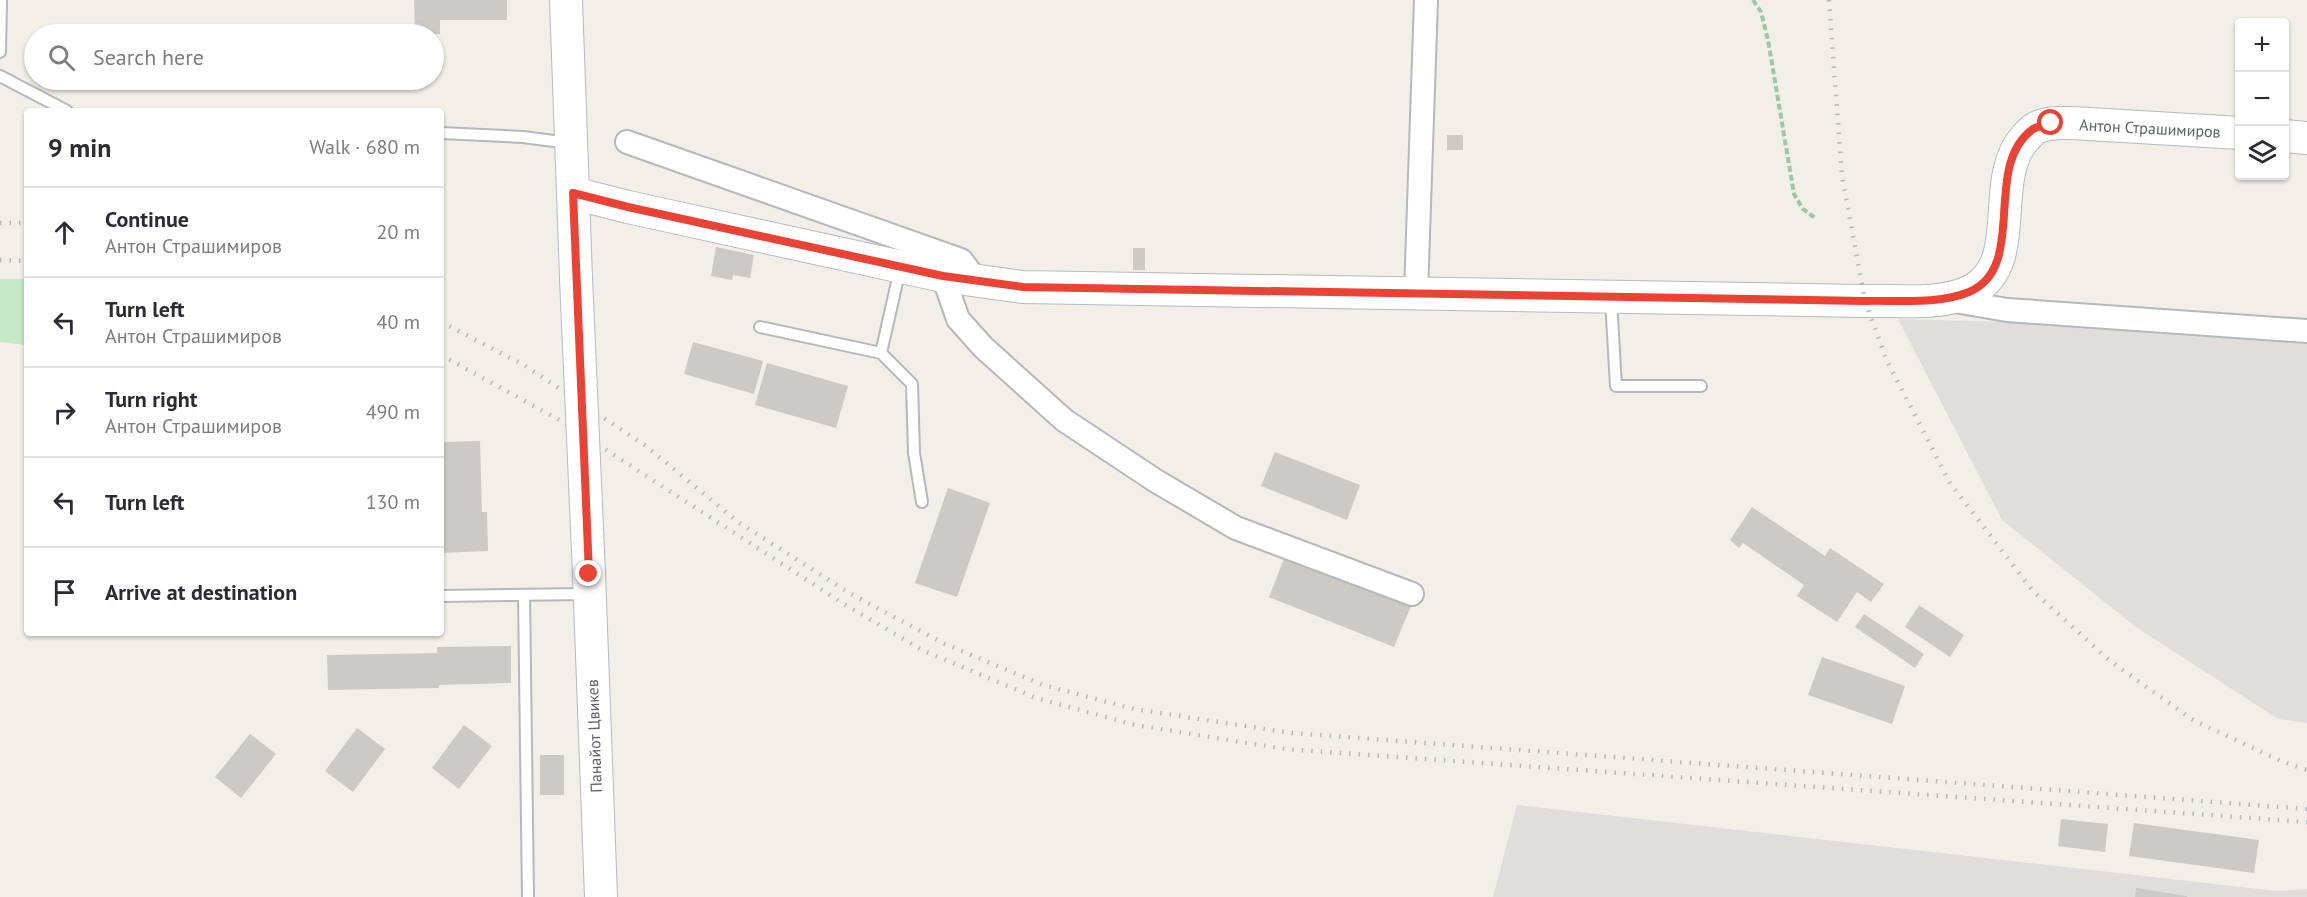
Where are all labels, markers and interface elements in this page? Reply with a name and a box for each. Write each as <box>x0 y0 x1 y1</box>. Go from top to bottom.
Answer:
map controls <box>2235 18 2289 180</box>
button: + <box>2235 18 2289 72</box>
search box <box>24 24 444 90</box>
icon: search <box>45 41 78 74</box>
text: Search here <box>93 43 204 71</box>
button: − <box>2235 72 2289 126</box>
route start <box>2037 109 2063 135</box>
street label: Антон Страшимиров <box>2079 114 2221 142</box>
button: layers <box>2235 126 2289 180</box>
text: 9 min <box>48 131 111 164</box>
text: Walk · 680 m <box>309 134 420 160</box>
text: Continue <box>105 205 189 233</box>
icon: ahead <box>48 216 81 249</box>
text: 20 m <box>377 219 420 245</box>
text: Антон Страшимиров <box>105 233 282 259</box>
text: Turn left <box>105 295 185 323</box>
icon: left <box>48 306 81 339</box>
text: 40 m <box>377 309 420 335</box>
text: Антон Страшимиров <box>105 323 282 349</box>
text: Turn right <box>105 385 197 413</box>
icon: right <box>48 396 81 429</box>
text: 490 m <box>366 399 420 425</box>
text: Антон Страшимиров <box>105 413 282 439</box>
icon: left <box>48 486 81 519</box>
text: Turn left <box>105 488 185 516</box>
text: 130 m <box>366 489 420 515</box>
route end <box>575 560 601 586</box>
icon: arrive <box>48 576 81 609</box>
text: Arrive at destination <box>105 578 297 606</box>
street label: Панайот Цвикев <box>582 679 606 793</box>

